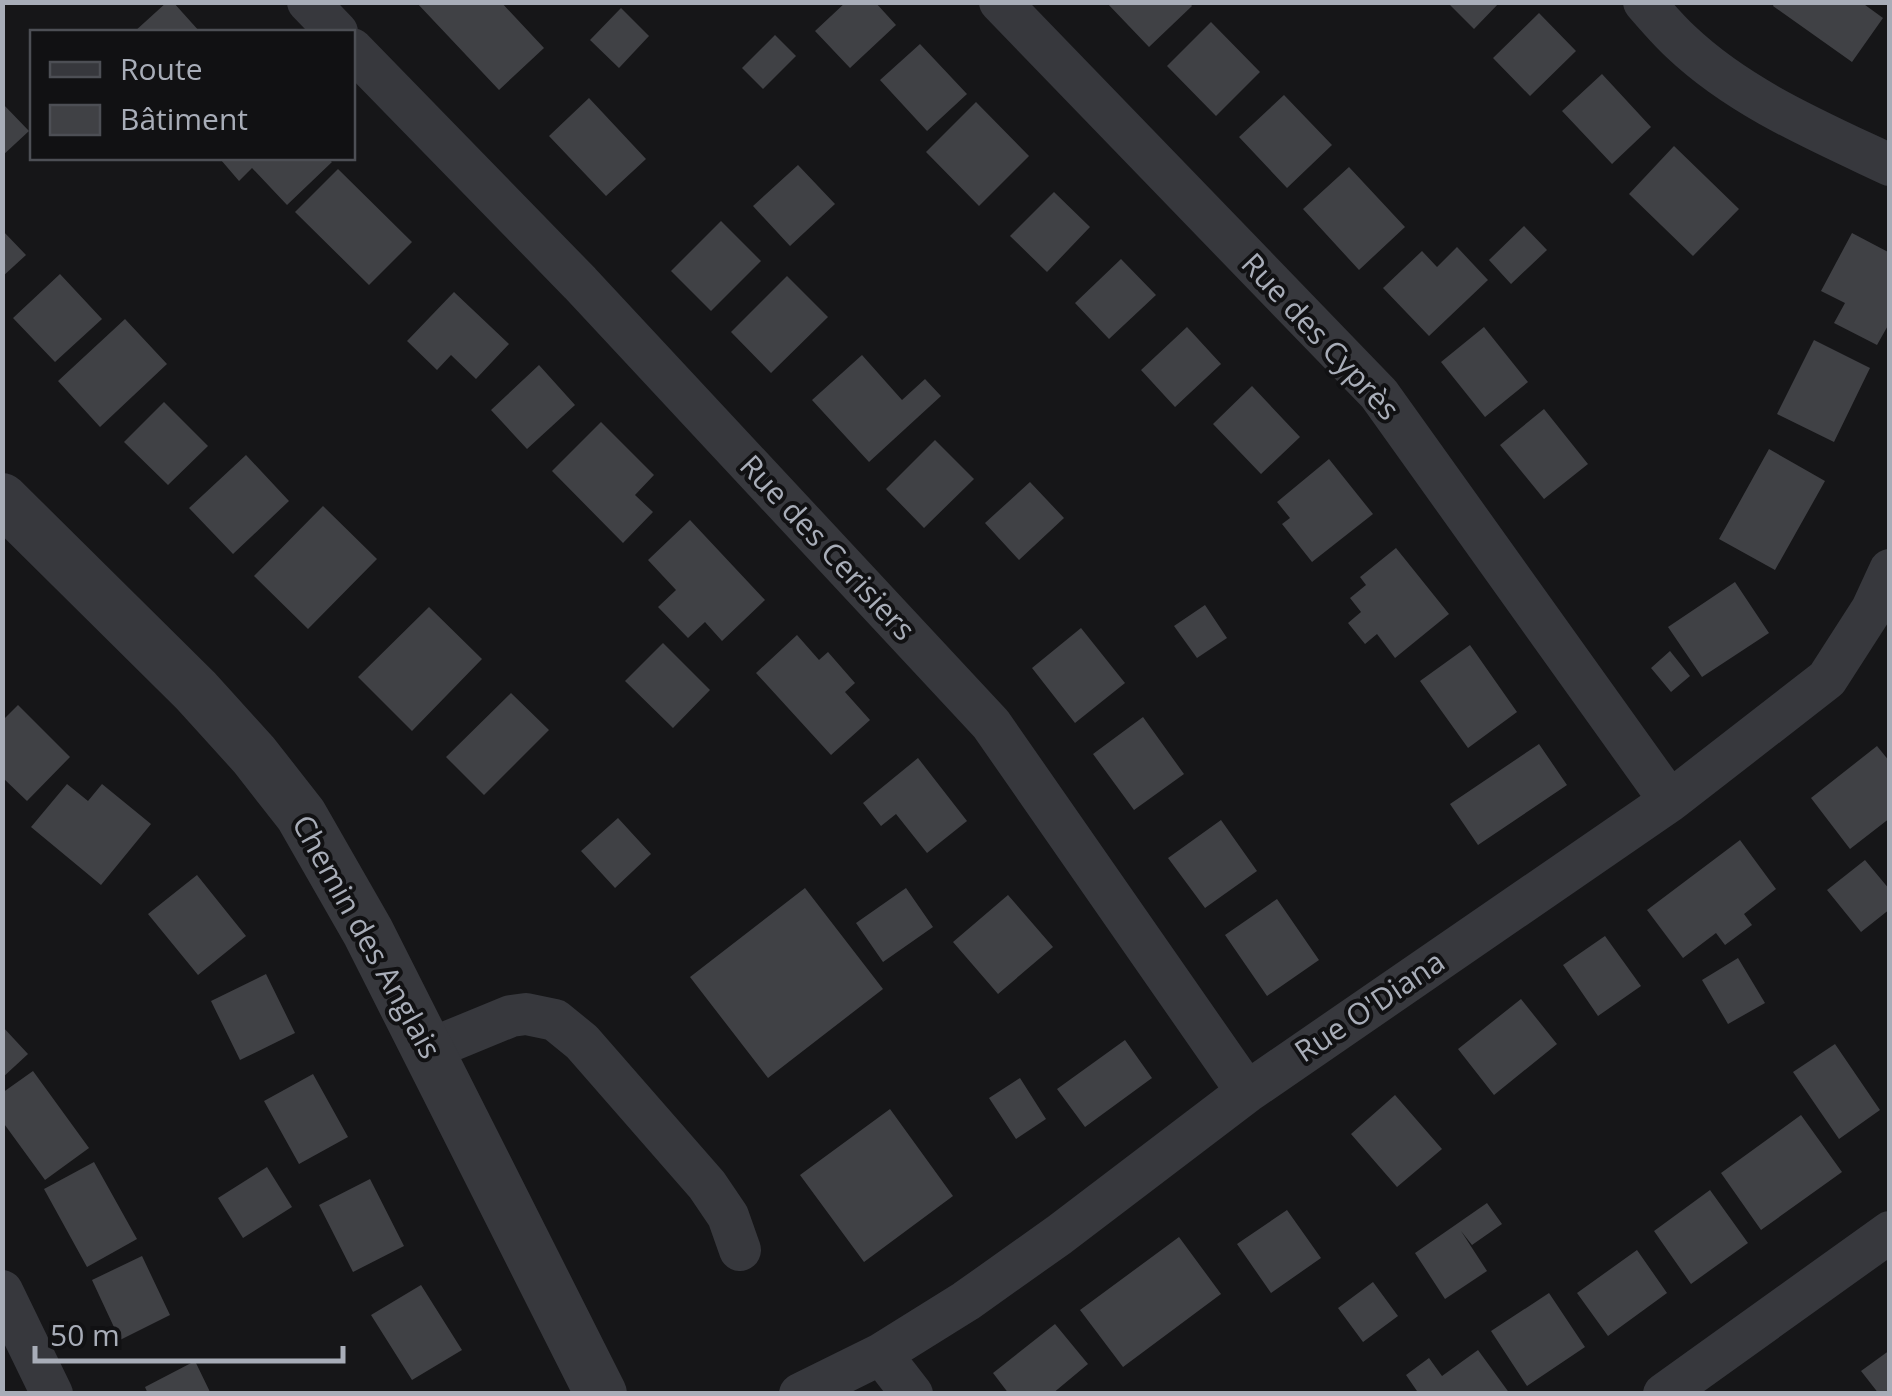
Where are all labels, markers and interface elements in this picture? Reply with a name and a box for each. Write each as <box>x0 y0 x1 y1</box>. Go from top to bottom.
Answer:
legend <box>30 30 355 160</box>
text: Route <box>120 48 203 89</box>
text: Bâtiment <box>120 98 248 139</box>
street label: Rue des Cyprès <box>1233 244 1409 428</box>
street label: Rue des Cerisiers <box>731 445 925 649</box>
street label: Chemin des Anglais <box>283 807 451 1065</box>
street label: Rue O'Diana <box>1286 941 1452 1071</box>
scale bar <box>35 1301 342 1363</box>
text: 50 m <box>50 1314 120 1355</box>

